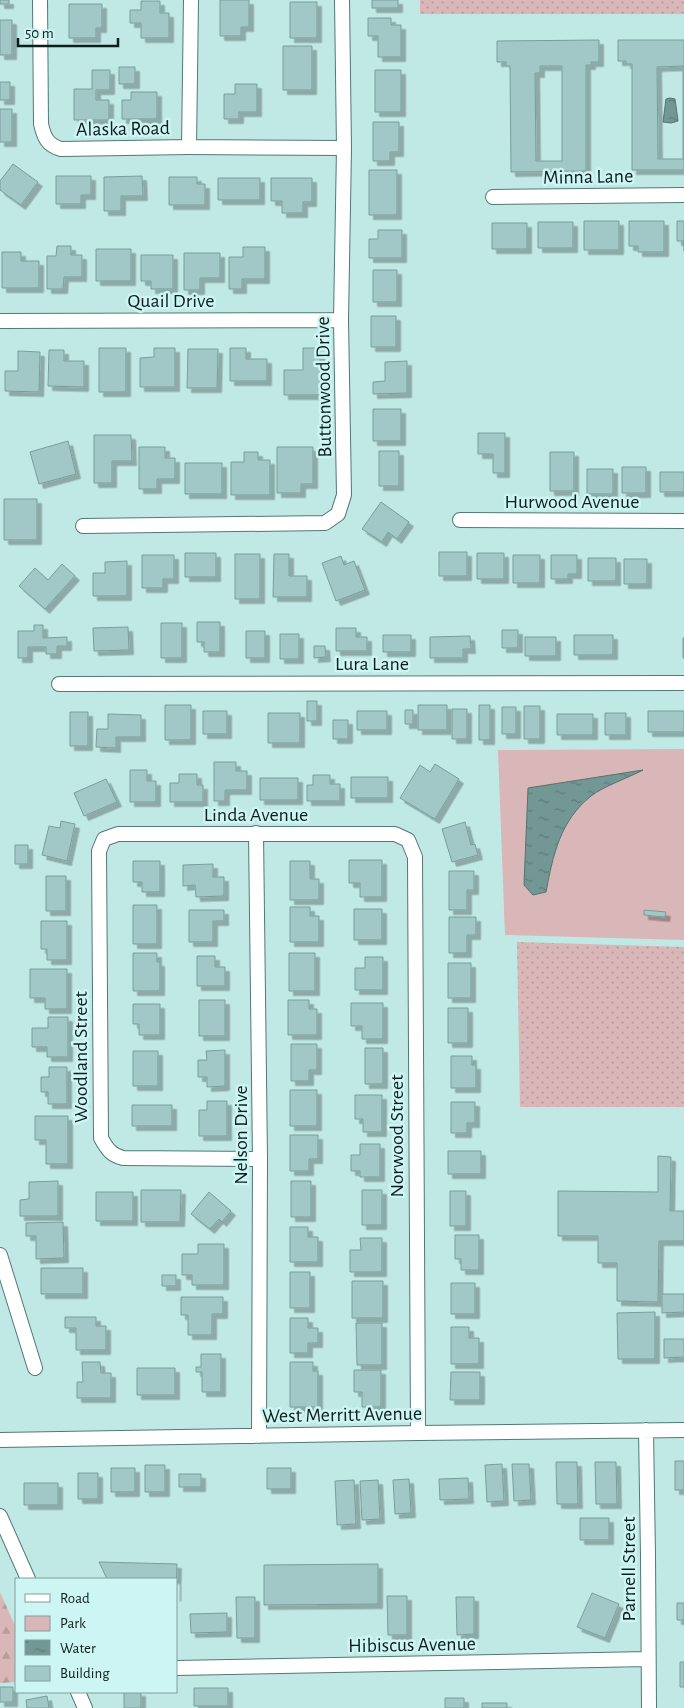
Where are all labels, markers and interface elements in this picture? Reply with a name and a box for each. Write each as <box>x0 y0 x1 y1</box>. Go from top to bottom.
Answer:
scale bar <box>18 15 118 47</box>
text: 50 m <box>25 26 54 41</box>
street label: Alaska Road <box>76 118 170 140</box>
street label: Minna Lane <box>543 166 633 188</box>
street label: Quail Drive <box>128 291 214 311</box>
street label: Buttonwood Drive <box>313 316 335 458</box>
street label: Hurwood Avenue <box>505 492 639 512</box>
street label: Lura Lane <box>335 654 409 674</box>
street label: Linda Avenue <box>204 805 308 825</box>
street label: Woodland Street <box>71 990 91 1123</box>
street label: Norwood Street <box>387 1074 407 1198</box>
street label: Nelson Drive <box>231 1085 251 1185</box>
street label: West Merritt Avenue <box>262 1404 422 1426</box>
street label: Parnell Street <box>619 1516 639 1622</box>
legend <box>15 1578 178 1693</box>
text: Road <box>60 1591 90 1606</box>
text: Park <box>60 1616 86 1631</box>
street label: Hibiscus Avenue <box>348 1634 476 1656</box>
text: Water <box>60 1641 96 1656</box>
text: Building <box>60 1666 110 1681</box>

